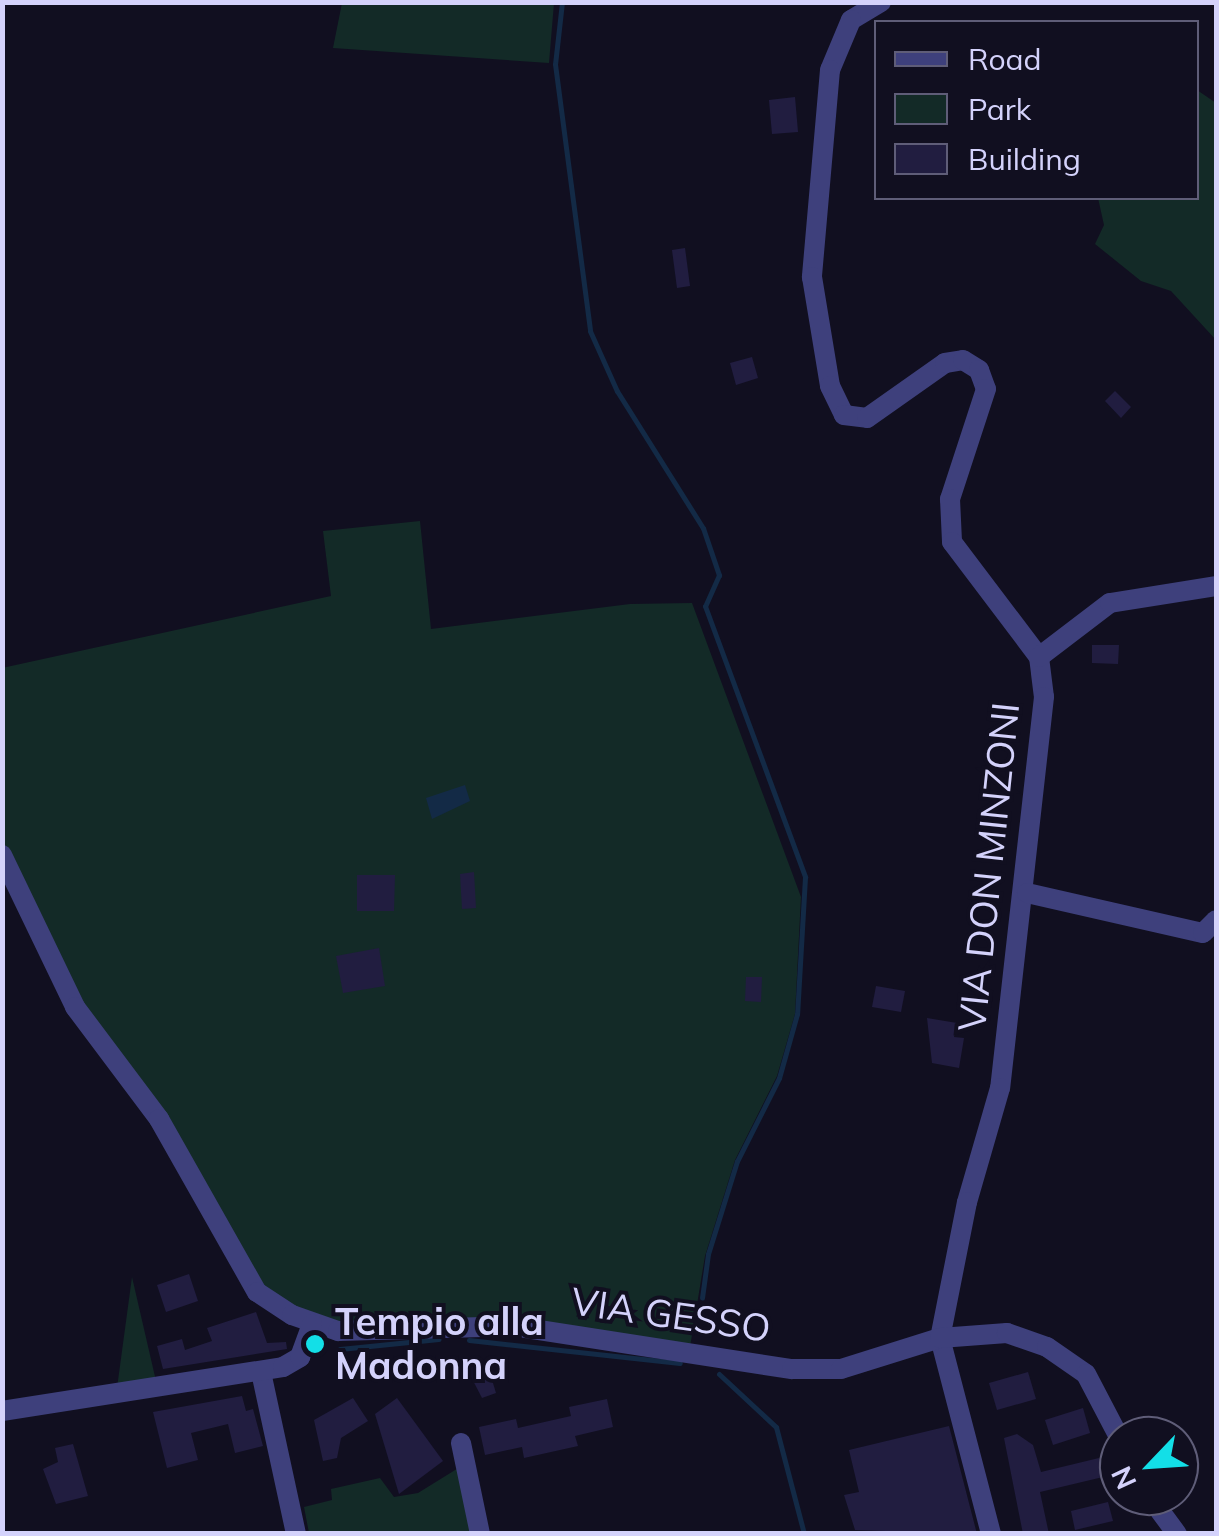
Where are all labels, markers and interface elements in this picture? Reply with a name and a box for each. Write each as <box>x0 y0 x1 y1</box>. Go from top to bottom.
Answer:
legend <box>874 20 1199 200</box>
text: Road <box>968 40 1042 78</box>
text: Park <box>968 90 1031 128</box>
text: Building <box>968 140 1081 178</box>
street label: VIA DON MINZONI <box>949 700 1029 1034</box>
street label: VIA GESSO <box>568 1278 774 1352</box>
place label: Tempio alla Madonna <box>335 1299 544 1388</box>
marker: Tempio alla Madonna <box>304 1333 326 1355</box>
north arrow <box>1099 1416 1199 1516</box>
text: N <box>1103 1461 1144 1495</box>

